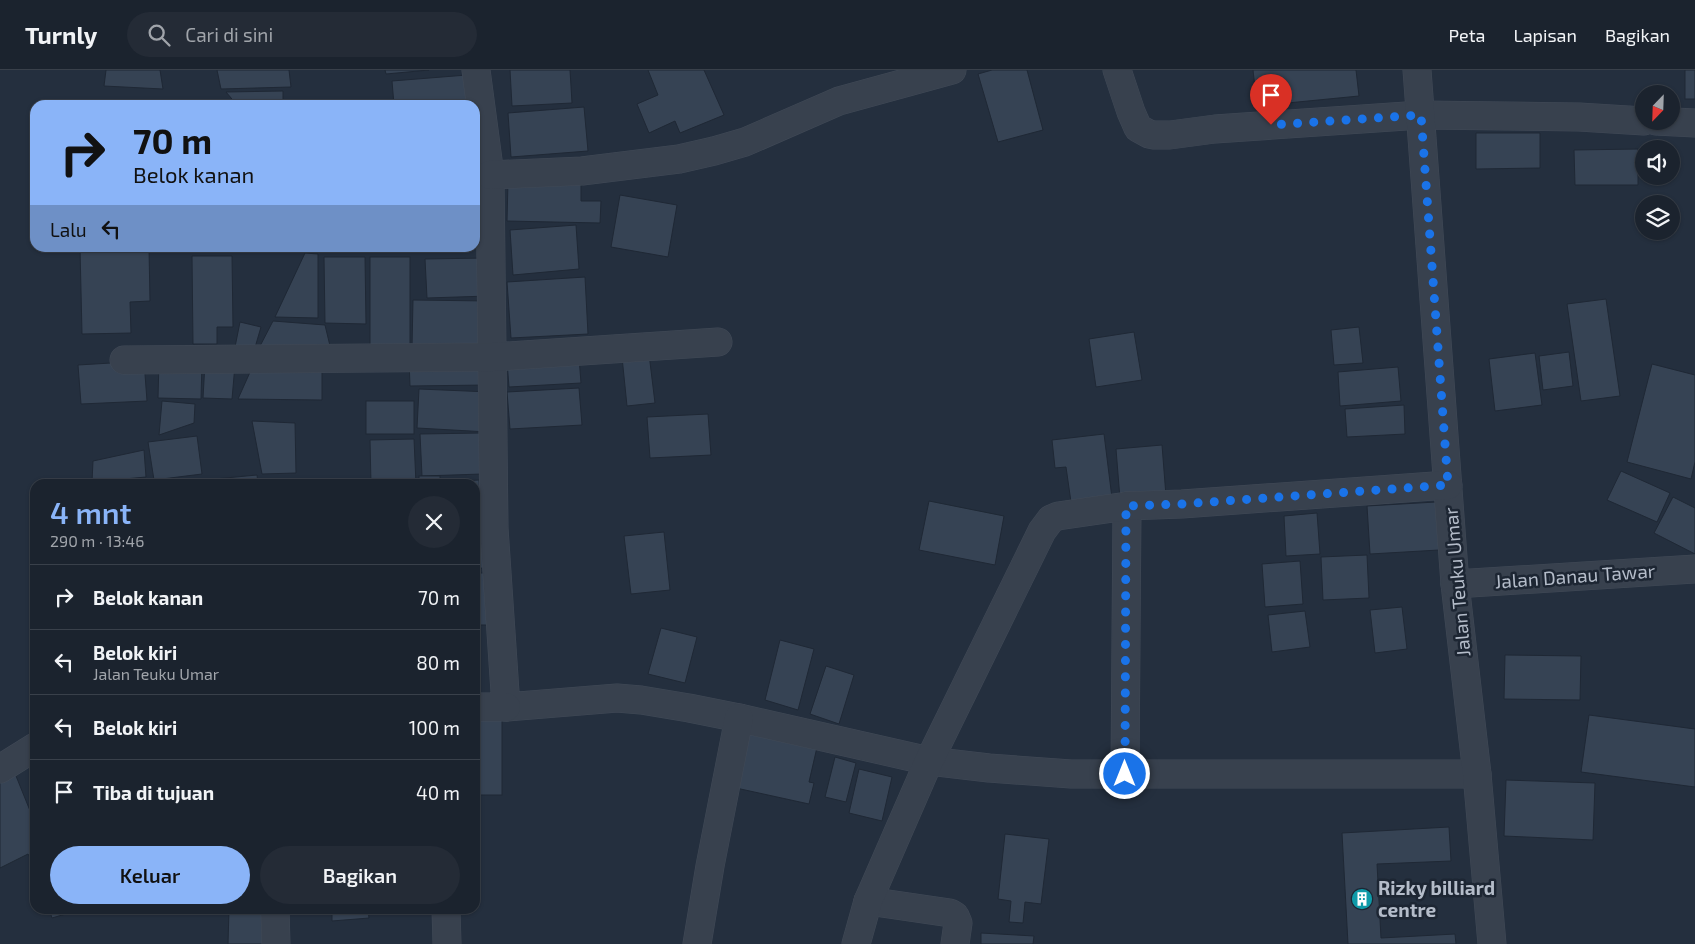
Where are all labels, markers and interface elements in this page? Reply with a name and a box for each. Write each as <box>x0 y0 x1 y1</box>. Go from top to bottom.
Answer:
search box <box>127 12 477 57</box>
text: Turnly <box>25 20 97 49</box>
icon: search <box>145 21 173 49</box>
text: Cari di sini <box>185 23 273 46</box>
text: Peta <box>1448 24 1485 46</box>
text: Lapisan <box>1513 24 1577 46</box>
text: Bagikan <box>1605 24 1670 46</box>
pin <box>1250 74 1292 125</box>
icon: arrive <box>1257 81 1285 109</box>
north arrow <box>1635 85 1680 130</box>
map controls <box>1635 85 1680 240</box>
text: 70 m <box>133 119 212 161</box>
icon: right <box>50 120 115 185</box>
button: sound <box>1635 140 1680 185</box>
text: Belok kanan <box>133 161 254 187</box>
button: layers <box>1635 195 1680 240</box>
icon: left <box>97 215 125 243</box>
text: Lalu <box>50 218 87 241</box>
text: 4 mnt <box>50 494 131 530</box>
button: close <box>408 496 460 548</box>
street label: Jalan Teuku Umar <box>1438 506 1474 658</box>
text: 290 m · 13:46 <box>50 531 144 550</box>
street label: Jalan Danau Tawar <box>1494 558 1656 593</box>
icon: right <box>50 583 78 611</box>
text: Belok kanan <box>93 586 203 609</box>
text: 70 m <box>418 586 460 609</box>
text: Belok kiri <box>93 641 177 664</box>
icon: left <box>50 648 78 676</box>
text: 80 m <box>416 651 460 674</box>
text: Jalan Teuku Umar <box>93 664 219 683</box>
icon: left <box>50 713 78 741</box>
text: Belok kiri <box>93 716 177 739</box>
text: 100 m <box>409 716 460 739</box>
position arrow <box>1098 747 1150 799</box>
icon: arrive <box>50 778 78 806</box>
text: Tiba di tujuan <box>93 781 214 804</box>
text: 40 m <box>416 781 460 804</box>
button: Keluar <box>50 846 250 904</box>
button: Bagikan <box>260 846 460 904</box>
place label: Rizky billiard centre <box>1378 876 1495 921</box>
building icon: Rizky billiard centre <box>1350 887 1374 911</box>

